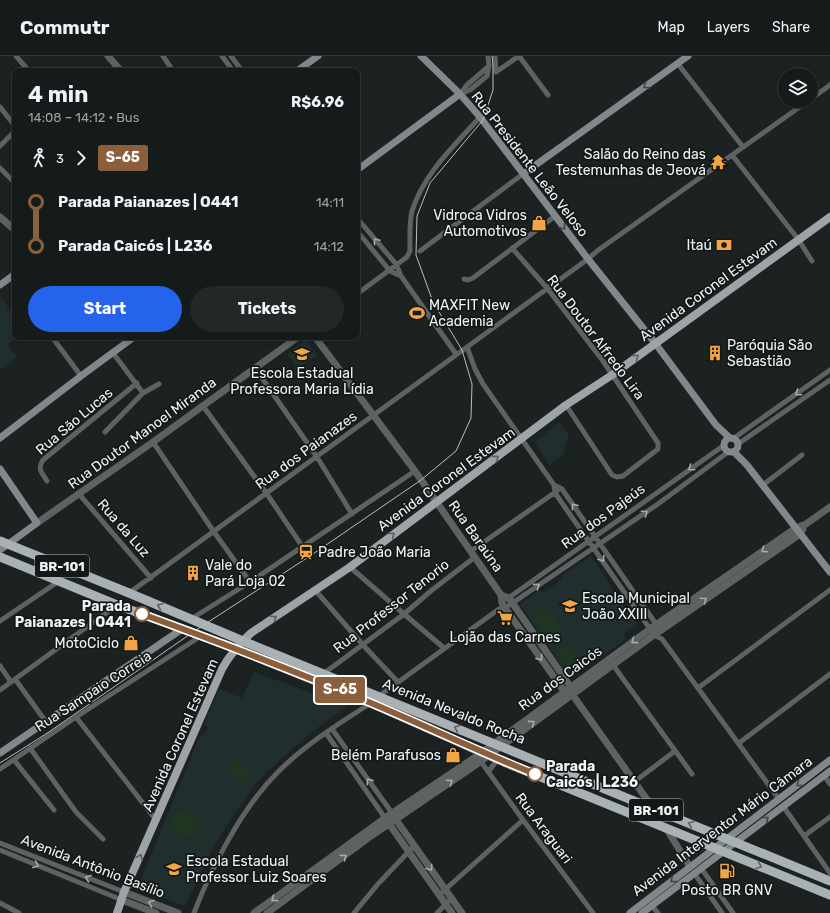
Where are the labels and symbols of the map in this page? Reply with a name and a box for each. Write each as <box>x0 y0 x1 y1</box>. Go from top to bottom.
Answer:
one-way arrow <box>643 81 650 89</box>
street label: Rua Presidente Leão Veloso <box>468 88 592 240</box>
place label: Salão do Reino das Testemunhas de Jeová <box>555 146 706 179</box>
temple icon: Salão do Reino das Testemunhas de Jeová <box>709 153 727 171</box>
place label: Vidroca Vidros Automotivos <box>433 207 527 240</box>
shop icon: Vidroca Vidros Automotivos <box>530 214 548 232</box>
one-way arrow <box>559 223 566 230</box>
street label: Avenida Coronel Estevam <box>636 234 780 345</box>
bank icon: Itaú <box>715 236 733 254</box>
place label: Itaú <box>687 237 712 254</box>
one-way arrow <box>374 238 381 246</box>
street label: Rua Doutor Alfredo Lira <box>543 272 648 403</box>
place label: MAXFIT New Academia <box>429 297 510 330</box>
sports icon: MAXFIT New Academia <box>408 304 426 322</box>
place label: Paróquia São Sebastião <box>727 337 813 370</box>
building icon: Paróquia São Sebastião <box>706 344 724 362</box>
school or university icon: Escola Estadual Professora Maria Lídia <box>293 345 311 363</box>
one-way arrow <box>631 355 638 362</box>
place label: Escola Estadual Professora Maria Lídia <box>230 365 374 398</box>
street label: Rua Doutor Manoel Miranda <box>65 374 220 493</box>
street label: Rua São Lucas <box>32 384 116 459</box>
one-way arrow <box>795 388 802 396</box>
street label: Rua dos Paianazes <box>252 408 360 493</box>
street label: Avenida Coronel Estevam <box>374 424 518 535</box>
one-way arrow <box>492 456 499 463</box>
one-way arrow <box>688 463 695 471</box>
street label: Rua dos Pajeús <box>558 480 648 552</box>
street label: Rua da Luz <box>94 496 153 561</box>
street label: Rua Baraúna <box>445 497 506 575</box>
one-way arrow <box>572 504 579 511</box>
one-way arrow <box>641 510 648 518</box>
one-way arrow <box>387 533 394 540</box>
station icon: Padre João Maria <box>297 543 315 561</box>
place label: Padre João Maria <box>318 544 431 561</box>
one-way arrow <box>761 546 768 553</box>
road number: BR-101 <box>35 555 89 577</box>
one-way arrow <box>597 555 605 562</box>
street label: Rua Professor Tenorio <box>330 556 453 657</box>
place label: Vale do Pará Loja 02 <box>205 557 286 590</box>
building icon: Vale do Pará Loja 02 <box>184 564 202 582</box>
one-way arrow <box>533 583 540 591</box>
place label: Escola Municipal João XXIII <box>582 590 690 623</box>
school or university icon: Escola Municipal João XXIII <box>561 597 579 615</box>
one-way arrow <box>700 597 707 605</box>
place label: Parada Paianazes | O441 <box>15 598 131 631</box>
one-way arrow <box>157 603 165 611</box>
marker: Parada Paianazes | O441 <box>134 606 150 622</box>
supermarket icon: Lojão das Carnes <box>496 609 514 627</box>
one-way arrow <box>270 615 277 623</box>
place label: Lojão das Carnes <box>450 629 560 646</box>
shop icon: MotoCiclo <box>122 634 140 652</box>
place label: MotoCiclo <box>55 635 119 652</box>
one-way arrow <box>631 636 638 643</box>
street label: Rua dos Caicós <box>515 642 605 714</box>
street label: Rua Sampaio Correia <box>32 647 155 735</box>
one-way arrow <box>535 653 542 660</box>
street label: Avenida Coronel Estevam <box>139 656 222 814</box>
street label: Avenida Nevaldo Rocha <box>380 675 528 748</box>
line badge: S-65 <box>312 677 368 703</box>
one-way arrow <box>528 721 535 728</box>
one-way arrow <box>454 725 461 733</box>
shop icon: Belém Parafusos <box>444 746 462 764</box>
place label: Belém Parafusos <box>331 747 441 764</box>
street label: Avenida Interventor Mário Câmara <box>629 753 816 900</box>
place label: Parada Caicós | L236 <box>546 758 638 791</box>
marker: Parada Caicós | L236 <box>527 766 543 782</box>
one-way arrow <box>367 779 374 786</box>
one-way arrow <box>796 779 803 787</box>
one-way arrow <box>446 780 453 787</box>
street label: Rua Araguari <box>512 790 576 867</box>
road number: BR-101 <box>629 799 683 821</box>
one-way arrow <box>762 817 769 824</box>
one-way arrow <box>687 821 694 829</box>
street label: Avenida Antônio Basílio <box>19 831 167 902</box>
one-way arrow <box>135 853 143 861</box>
place label: Escola Estadual Professor Luiz Soares <box>186 853 327 886</box>
one-way arrow <box>339 855 346 862</box>
one-way arrow <box>32 860 40 868</box>
school or university icon: Escola Estadual Professor Luiz Soares <box>165 860 183 878</box>
one-way arrow <box>756 861 763 869</box>
fuel station icon: Posto BR GNV <box>718 862 736 880</box>
one-way arrow <box>425 864 433 871</box>
one-way arrow <box>84 874 91 882</box>
one-way arrow <box>671 875 678 882</box>
place label: Posto BR GNV <box>681 882 773 899</box>
one-way arrow <box>271 894 278 902</box>
one-way arrow <box>147 899 154 907</box>

